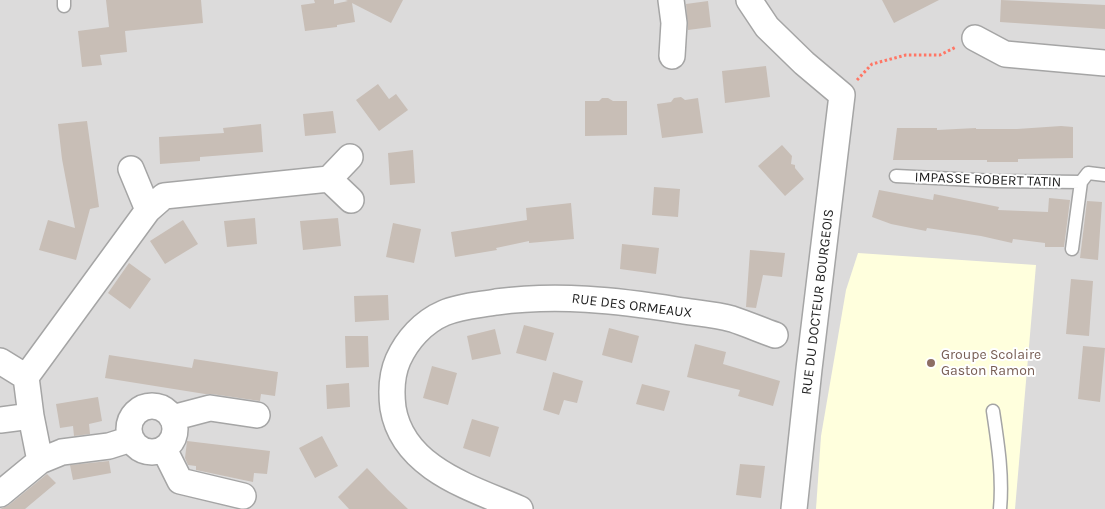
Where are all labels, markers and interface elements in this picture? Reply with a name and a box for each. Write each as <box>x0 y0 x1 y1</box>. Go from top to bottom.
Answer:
street label: IMPASSE ROBERT TATIN <box>914 169 1062 191</box>
street label: RUE DU DOCTEUR BOURGEOIS <box>798 208 838 396</box>
street label: RUE DES ORMEAUX <box>571 290 693 322</box>
place label: Groupe Scolaire Gaston Ramon <box>941 347 1041 380</box>
marker: Groupe Scolaire Gaston Ramon <box>925 357 937 369</box>

